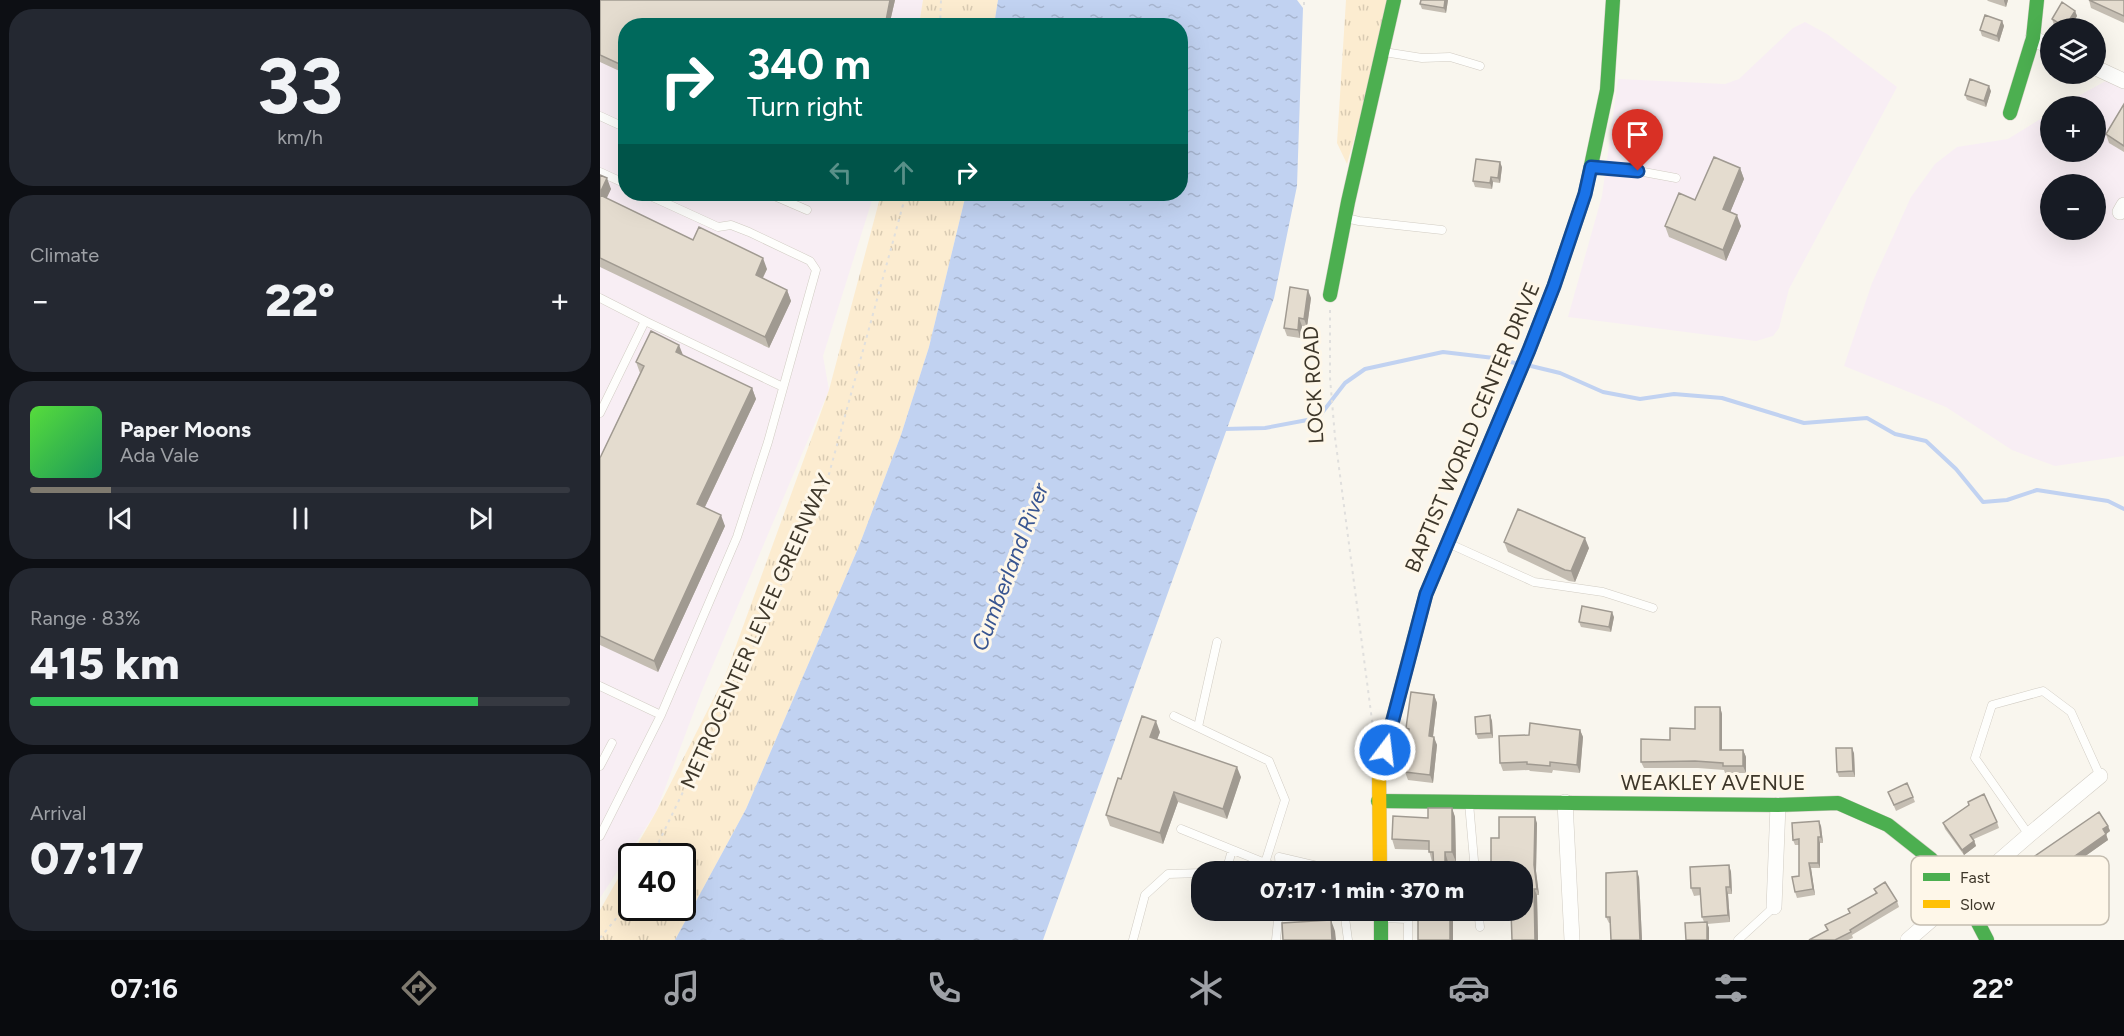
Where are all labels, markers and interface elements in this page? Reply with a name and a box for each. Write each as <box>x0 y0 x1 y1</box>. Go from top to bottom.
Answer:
map controls <box>2040 18 2106 240</box>
button: layers <box>2040 18 2106 84</box>
text: 33 <box>257 39 343 133</box>
text: 340 m <box>747 39 871 90</box>
icon: right <box>648 42 726 120</box>
text: Turn right <box>747 90 863 123</box>
button: + <box>2040 96 2106 162</box>
pin <box>1612 109 1663 171</box>
icon: arrive <box>1621 118 1654 151</box>
text: km/h <box>277 125 323 149</box>
icon: left <box>824 156 857 189</box>
icon: ahead <box>887 156 920 189</box>
icon: right <box>950 156 983 189</box>
button: − <box>2040 174 2106 240</box>
text: Climate <box>30 243 99 267</box>
text: 22° <box>265 273 335 327</box>
street label: BAPTIST WORLD CENTER DRIVE <box>1399 278 1545 576</box>
text: − <box>30 281 51 320</box>
text: + <box>549 281 570 320</box>
street label: LOCK ROAD <box>1297 325 1329 445</box>
text: Paper Moons <box>120 416 251 443</box>
text: Ada Vale <box>120 443 199 467</box>
street label: METROCENTER LEVEE GREENWAY <box>675 470 837 792</box>
water label: Cumberland River <box>966 478 1055 655</box>
icon: previous <box>104 502 137 535</box>
icon: pause <box>284 502 317 535</box>
icon: next <box>464 502 497 535</box>
text: Range · 83% <box>30 606 140 630</box>
text: 415 km <box>30 636 180 690</box>
position arrow <box>1353 718 1417 782</box>
street label: WEAKLEY AVENUE <box>1621 770 1805 795</box>
text: Arrival <box>30 801 86 825</box>
text: 07:17 <box>30 831 144 885</box>
speed limit sign: 40 <box>618 843 696 921</box>
legend <box>1911 856 2109 925</box>
text: Fast <box>1960 868 1990 887</box>
text: 07:17 · 1 min · 370 m <box>1260 877 1464 904</box>
text: Slow <box>1960 895 1995 914</box>
icon: directions <box>398 967 440 1009</box>
icon: music <box>661 967 703 1009</box>
icon: phone <box>923 967 965 1009</box>
icon: climate <box>1185 967 1227 1009</box>
icon: car <box>1448 967 1490 1009</box>
icon: filters <box>1710 967 1752 1009</box>
text: 07:16 <box>110 972 178 1005</box>
text: 22° <box>1972 972 2014 1005</box>

